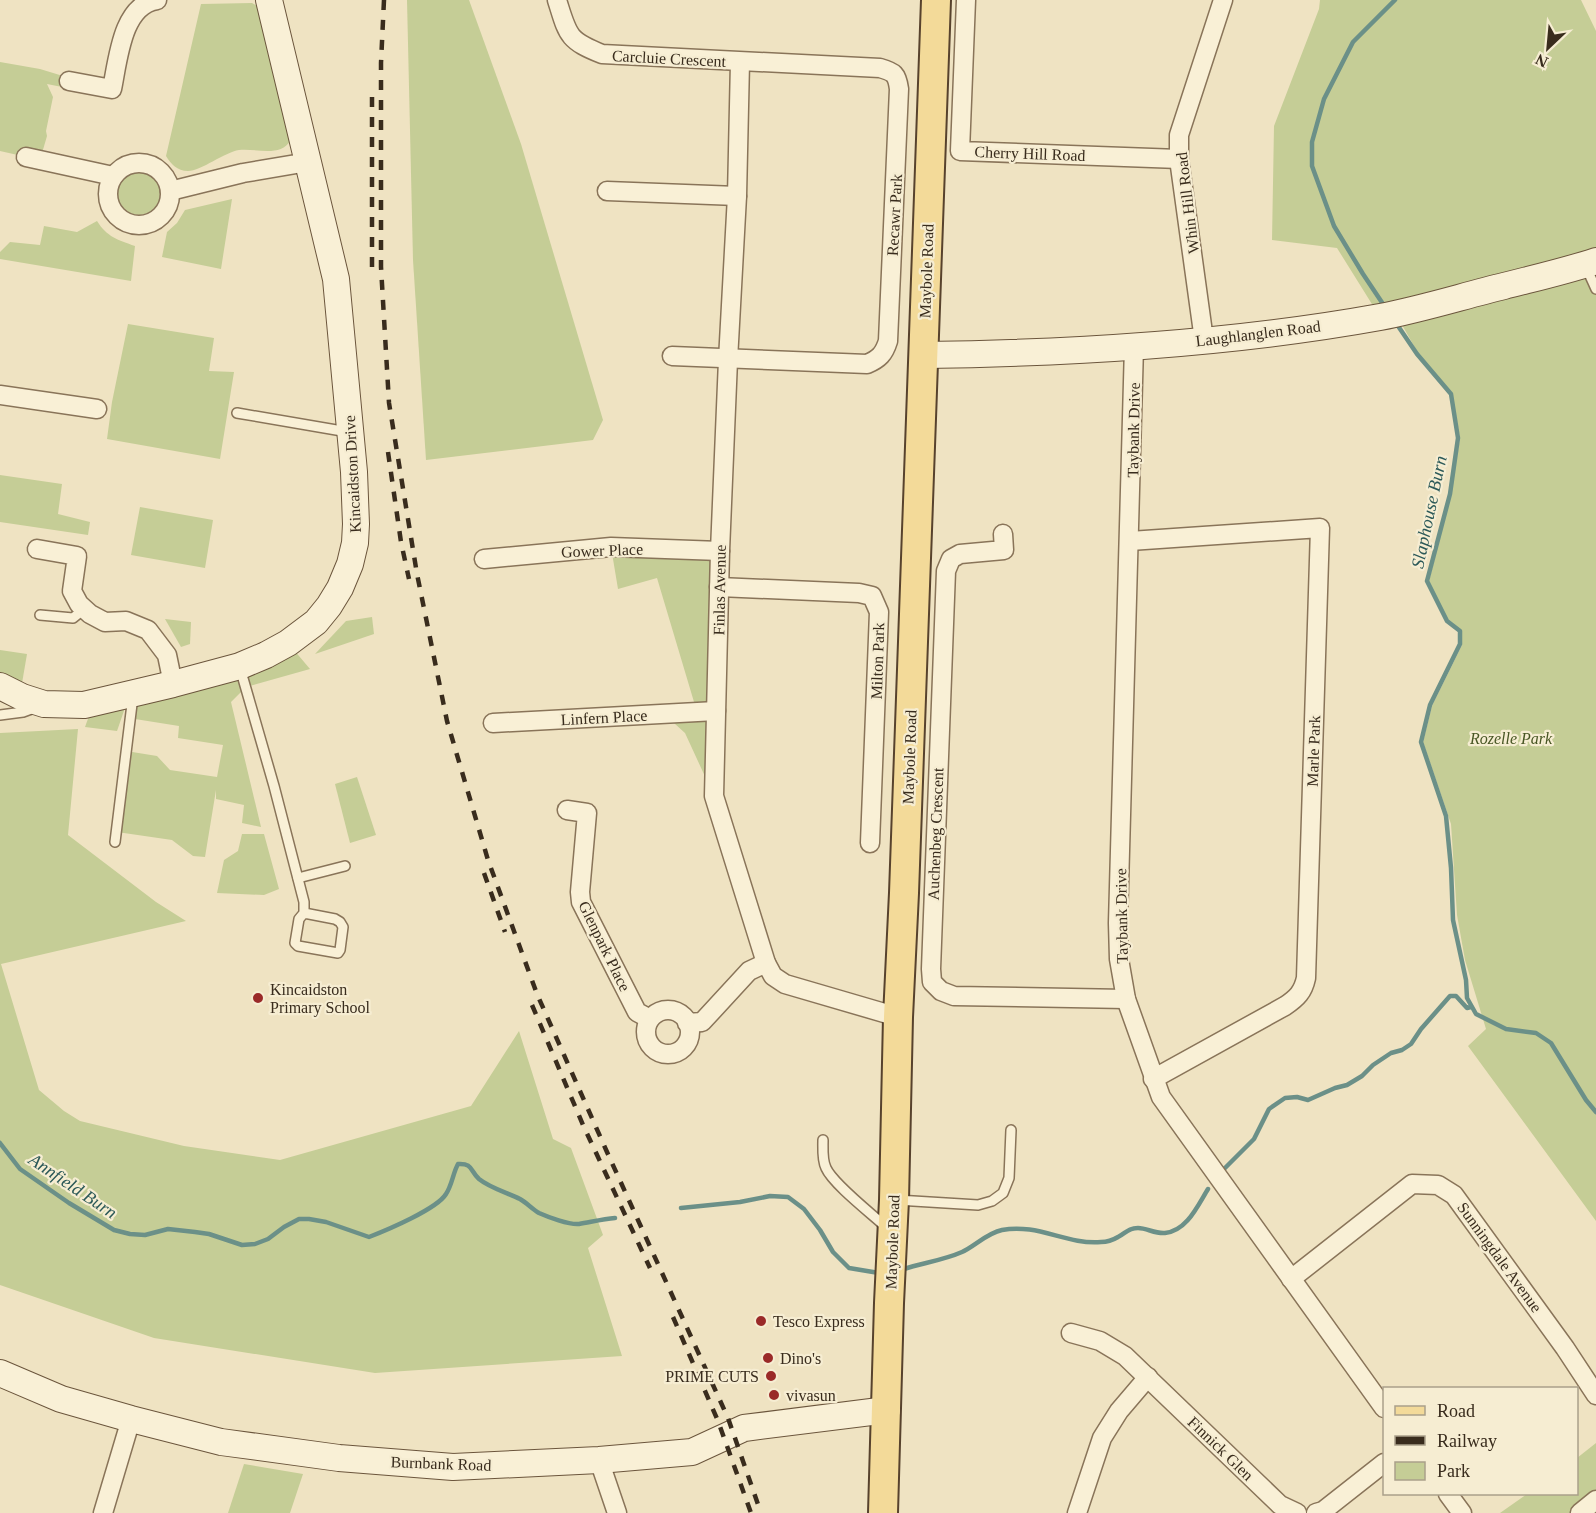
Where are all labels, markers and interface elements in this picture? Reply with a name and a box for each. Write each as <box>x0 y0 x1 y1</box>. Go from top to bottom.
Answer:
north arrow <box>1518 18 1578 78</box>
street label: Carcluie Crescent <box>612 47 727 70</box>
text: N <box>1532 51 1551 71</box>
street label: Cherry Hill Road <box>974 143 1086 165</box>
street label: Whin Hill Road <box>1173 151 1202 255</box>
street label: Recawr Park <box>884 174 905 257</box>
street label: Maybole Road <box>916 223 938 319</box>
street label: Laughlanglen Road <box>1195 317 1322 351</box>
street label: Taybank Drive <box>1124 382 1144 478</box>
street label: Kincaidston Drive <box>341 415 364 533</box>
water label: Slaphouse Burn <box>1407 454 1451 570</box>
street label: Gower Place <box>561 541 643 560</box>
street label: Finlas Avenue <box>710 544 729 636</box>
street label: Milton Park <box>868 622 887 700</box>
street label: Linfern Place <box>560 707 648 728</box>
street label: Maybole Road <box>899 709 921 805</box>
street label: Marle Park <box>1304 715 1323 787</box>
park label: Rozelle Park <box>1469 730 1553 747</box>
street label: Auchenbeg Crescent <box>925 767 947 901</box>
street label: Taybank Drive <box>1112 868 1132 964</box>
street label: Glenpark Place <box>574 898 634 995</box>
place label: Kincaidston Primary School <box>270 981 371 1017</box>
marker: Kincaidston Primary School <box>251 991 265 1005</box>
water label: Annfield Burn <box>25 1149 121 1223</box>
street label: Maybole Road <box>882 1194 904 1290</box>
street label: Sunningdale Avenue <box>1453 1199 1545 1316</box>
place label: Tesco Express <box>773 1313 865 1331</box>
marker: Tesco Express <box>754 1314 768 1328</box>
place label: Dino's <box>780 1350 821 1367</box>
marker: Dino's <box>761 1351 775 1365</box>
place label: PRIME CUTS <box>665 1368 759 1385</box>
marker: PRIME CUTS <box>764 1369 778 1383</box>
place label: vivasun <box>786 1387 836 1404</box>
legend <box>1383 1387 1578 1495</box>
marker: vivasun <box>767 1388 781 1402</box>
text: Road <box>1437 1401 1475 1421</box>
street label: Finnick Glen <box>1185 1413 1257 1484</box>
text: Railway <box>1437 1431 1497 1451</box>
street label: Burnbank Road <box>390 1453 492 1474</box>
text: Park <box>1437 1461 1470 1481</box>

